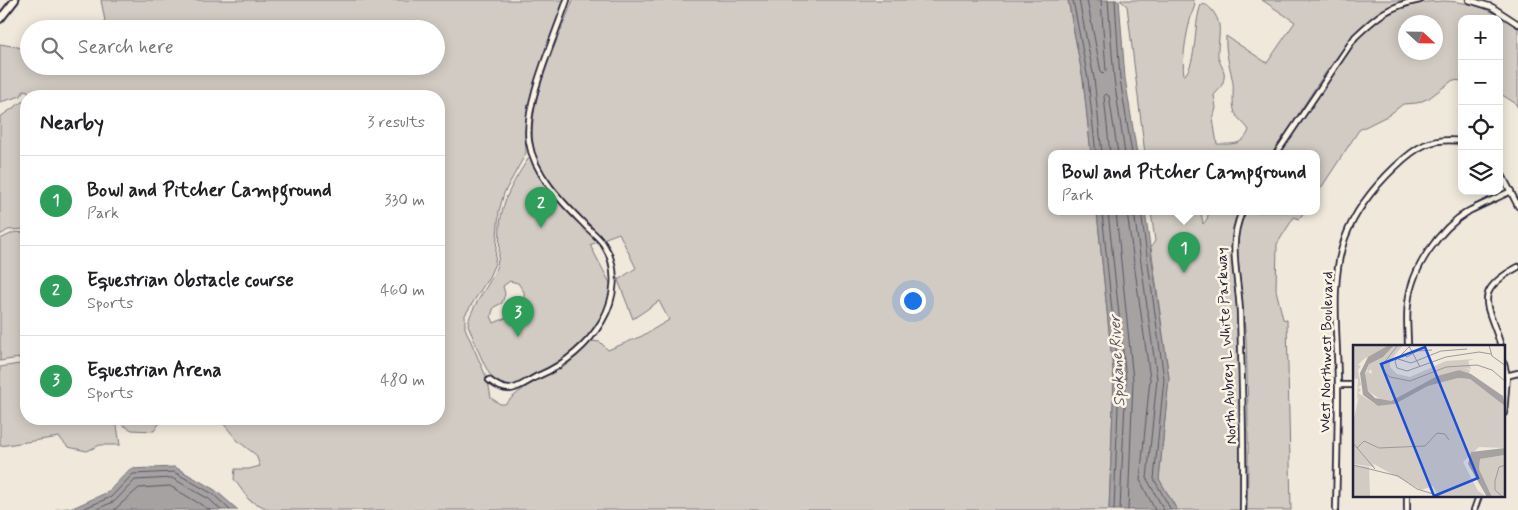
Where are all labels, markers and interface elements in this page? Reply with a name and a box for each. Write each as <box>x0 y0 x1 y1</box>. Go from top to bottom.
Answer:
north arrow <box>1398 15 1443 60</box>
map controls <box>1458 15 1503 195</box>
button: + <box>1458 15 1503 60</box>
search box <box>20 20 445 75</box>
icon: search <box>38 34 66 62</box>
text: Search here <box>78 35 174 60</box>
button: − <box>1458 60 1503 105</box>
button: locate <box>1458 105 1503 150</box>
text: Nearby <box>40 109 104 137</box>
text: 3 results <box>367 112 425 133</box>
popup <box>1048 150 1320 215</box>
button: layers <box>1458 150 1503 195</box>
text: Bowl and Pitcher Campground <box>1062 160 1306 185</box>
text: Bowl and Pitcher Campground <box>87 178 332 203</box>
text: Park <box>1062 185 1093 206</box>
pin: 2 <box>525 187 557 228</box>
text: 1 <box>52 190 60 211</box>
text: 330 m <box>384 190 425 211</box>
text: Park <box>87 203 119 224</box>
pin: 1 <box>1168 232 1200 273</box>
street label: North Aubrey L White Parkway <box>1212 247 1242 445</box>
text: Equestrian Obstacle course <box>87 268 294 293</box>
street label: West Northwest Boulevard <box>1316 271 1338 433</box>
text: 2 <box>52 280 60 301</box>
text: 460 m <box>380 280 425 301</box>
your location <box>900 288 926 314</box>
text: Sports <box>87 293 133 314</box>
pin: 3 <box>502 296 534 337</box>
water label: Spokane River <box>1104 312 1130 407</box>
inset map <box>1353 345 1506 498</box>
text: Equestrian Arena <box>87 358 222 383</box>
text: 3 <box>52 370 60 391</box>
text: 480 m <box>380 370 425 391</box>
text: Sports <box>87 383 133 404</box>

